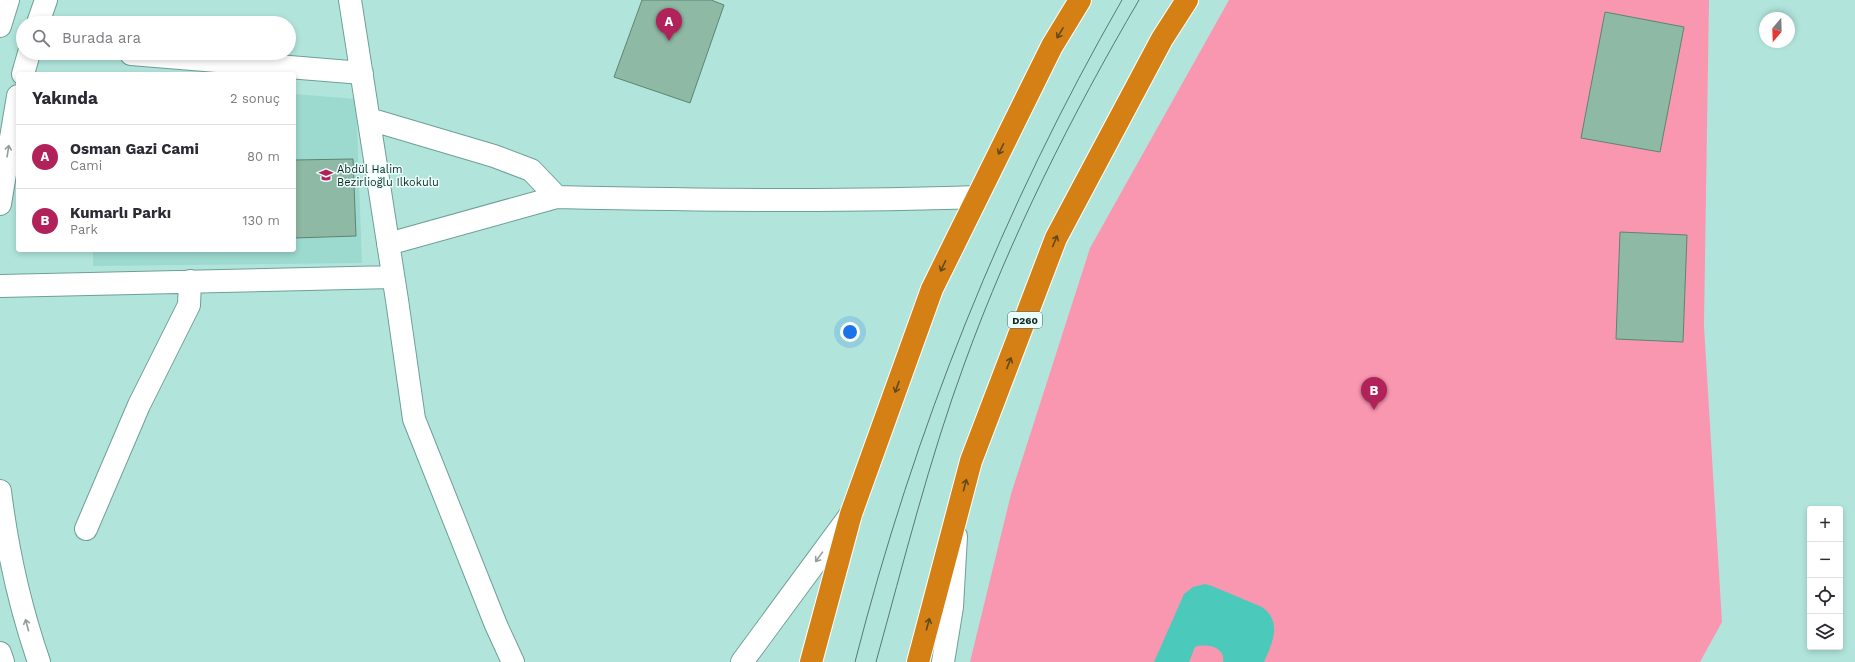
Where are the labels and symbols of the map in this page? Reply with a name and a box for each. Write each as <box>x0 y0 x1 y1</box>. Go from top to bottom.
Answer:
pin: A <box>656 8 682 41</box>
north arrow <box>1759 12 1795 48</box>
one-way arrow <box>1055 27 1063 39</box>
one-way arrow <box>997 143 1004 155</box>
one-way arrow <box>4 145 12 158</box>
place label: Abdül Halim Bezirlioğlu Ilkokulu <box>337 163 439 189</box>
school or university icon: Abdül Halim Bezirlioğlu Ilkokulu <box>318 167 334 183</box>
one-way arrow <box>1051 236 1059 248</box>
one-way arrow <box>939 259 947 271</box>
road number: D260 <box>1008 312 1042 328</box>
your location <box>840 322 860 342</box>
one-way arrow <box>1005 357 1013 369</box>
pin: B <box>1361 377 1387 410</box>
one-way arrow <box>892 380 900 392</box>
one-way arrow <box>962 479 969 492</box>
one-way arrow <box>815 551 824 562</box>
one-way arrow <box>925 618 932 631</box>
one-way arrow <box>22 619 30 632</box>

